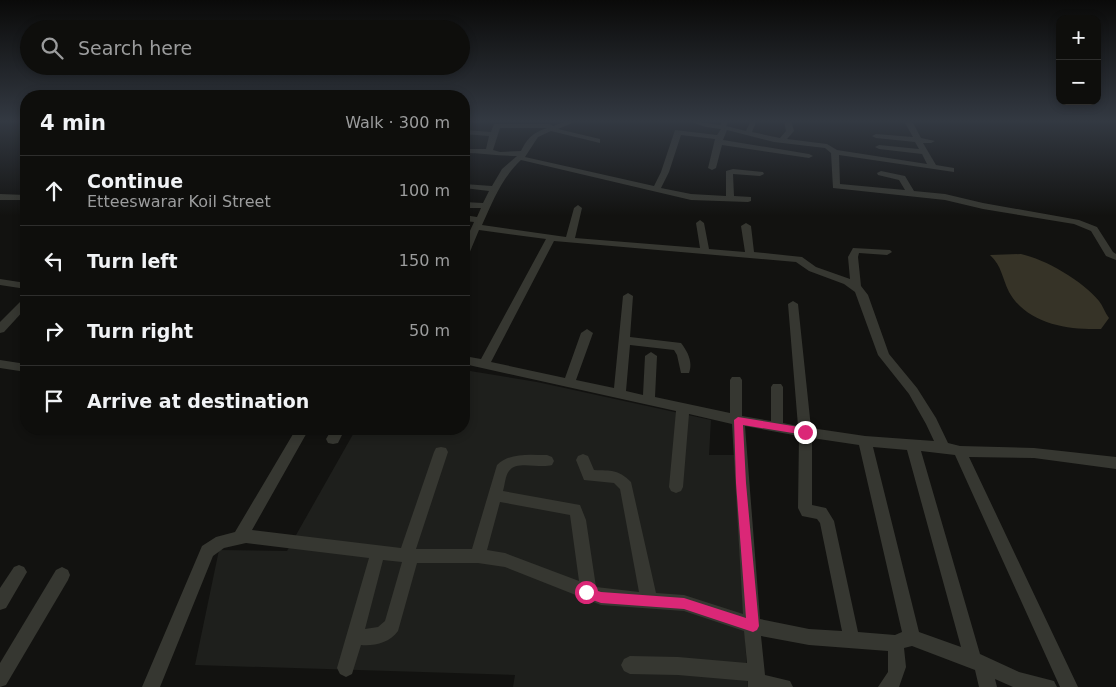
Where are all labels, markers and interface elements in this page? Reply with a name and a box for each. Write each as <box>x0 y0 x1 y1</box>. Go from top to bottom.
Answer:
map controls <box>1056 15 1101 105</box>
button: + <box>1056 15 1101 60</box>
search box <box>20 20 470 75</box>
icon: search <box>38 34 66 62</box>
text: Search here <box>78 37 192 59</box>
button: − <box>1056 60 1101 105</box>
text: 4 min <box>40 111 106 135</box>
text: Walk · 300 m <box>345 113 450 132</box>
text: Continue <box>87 170 183 192</box>
icon: ahead <box>40 177 68 205</box>
text: 100 m <box>399 181 450 200</box>
text: Etteeswarar Koil Street <box>87 192 271 211</box>
icon: left <box>40 247 68 275</box>
text: Turn left <box>87 250 178 272</box>
text: 150 m <box>399 251 450 270</box>
icon: right <box>40 317 68 345</box>
text: Turn right <box>87 320 193 342</box>
text: 50 m <box>409 321 450 340</box>
icon: arrive <box>40 387 68 415</box>
text: Arrive at destination <box>87 390 309 412</box>
route end <box>794 421 817 444</box>
route start <box>575 581 598 604</box>

